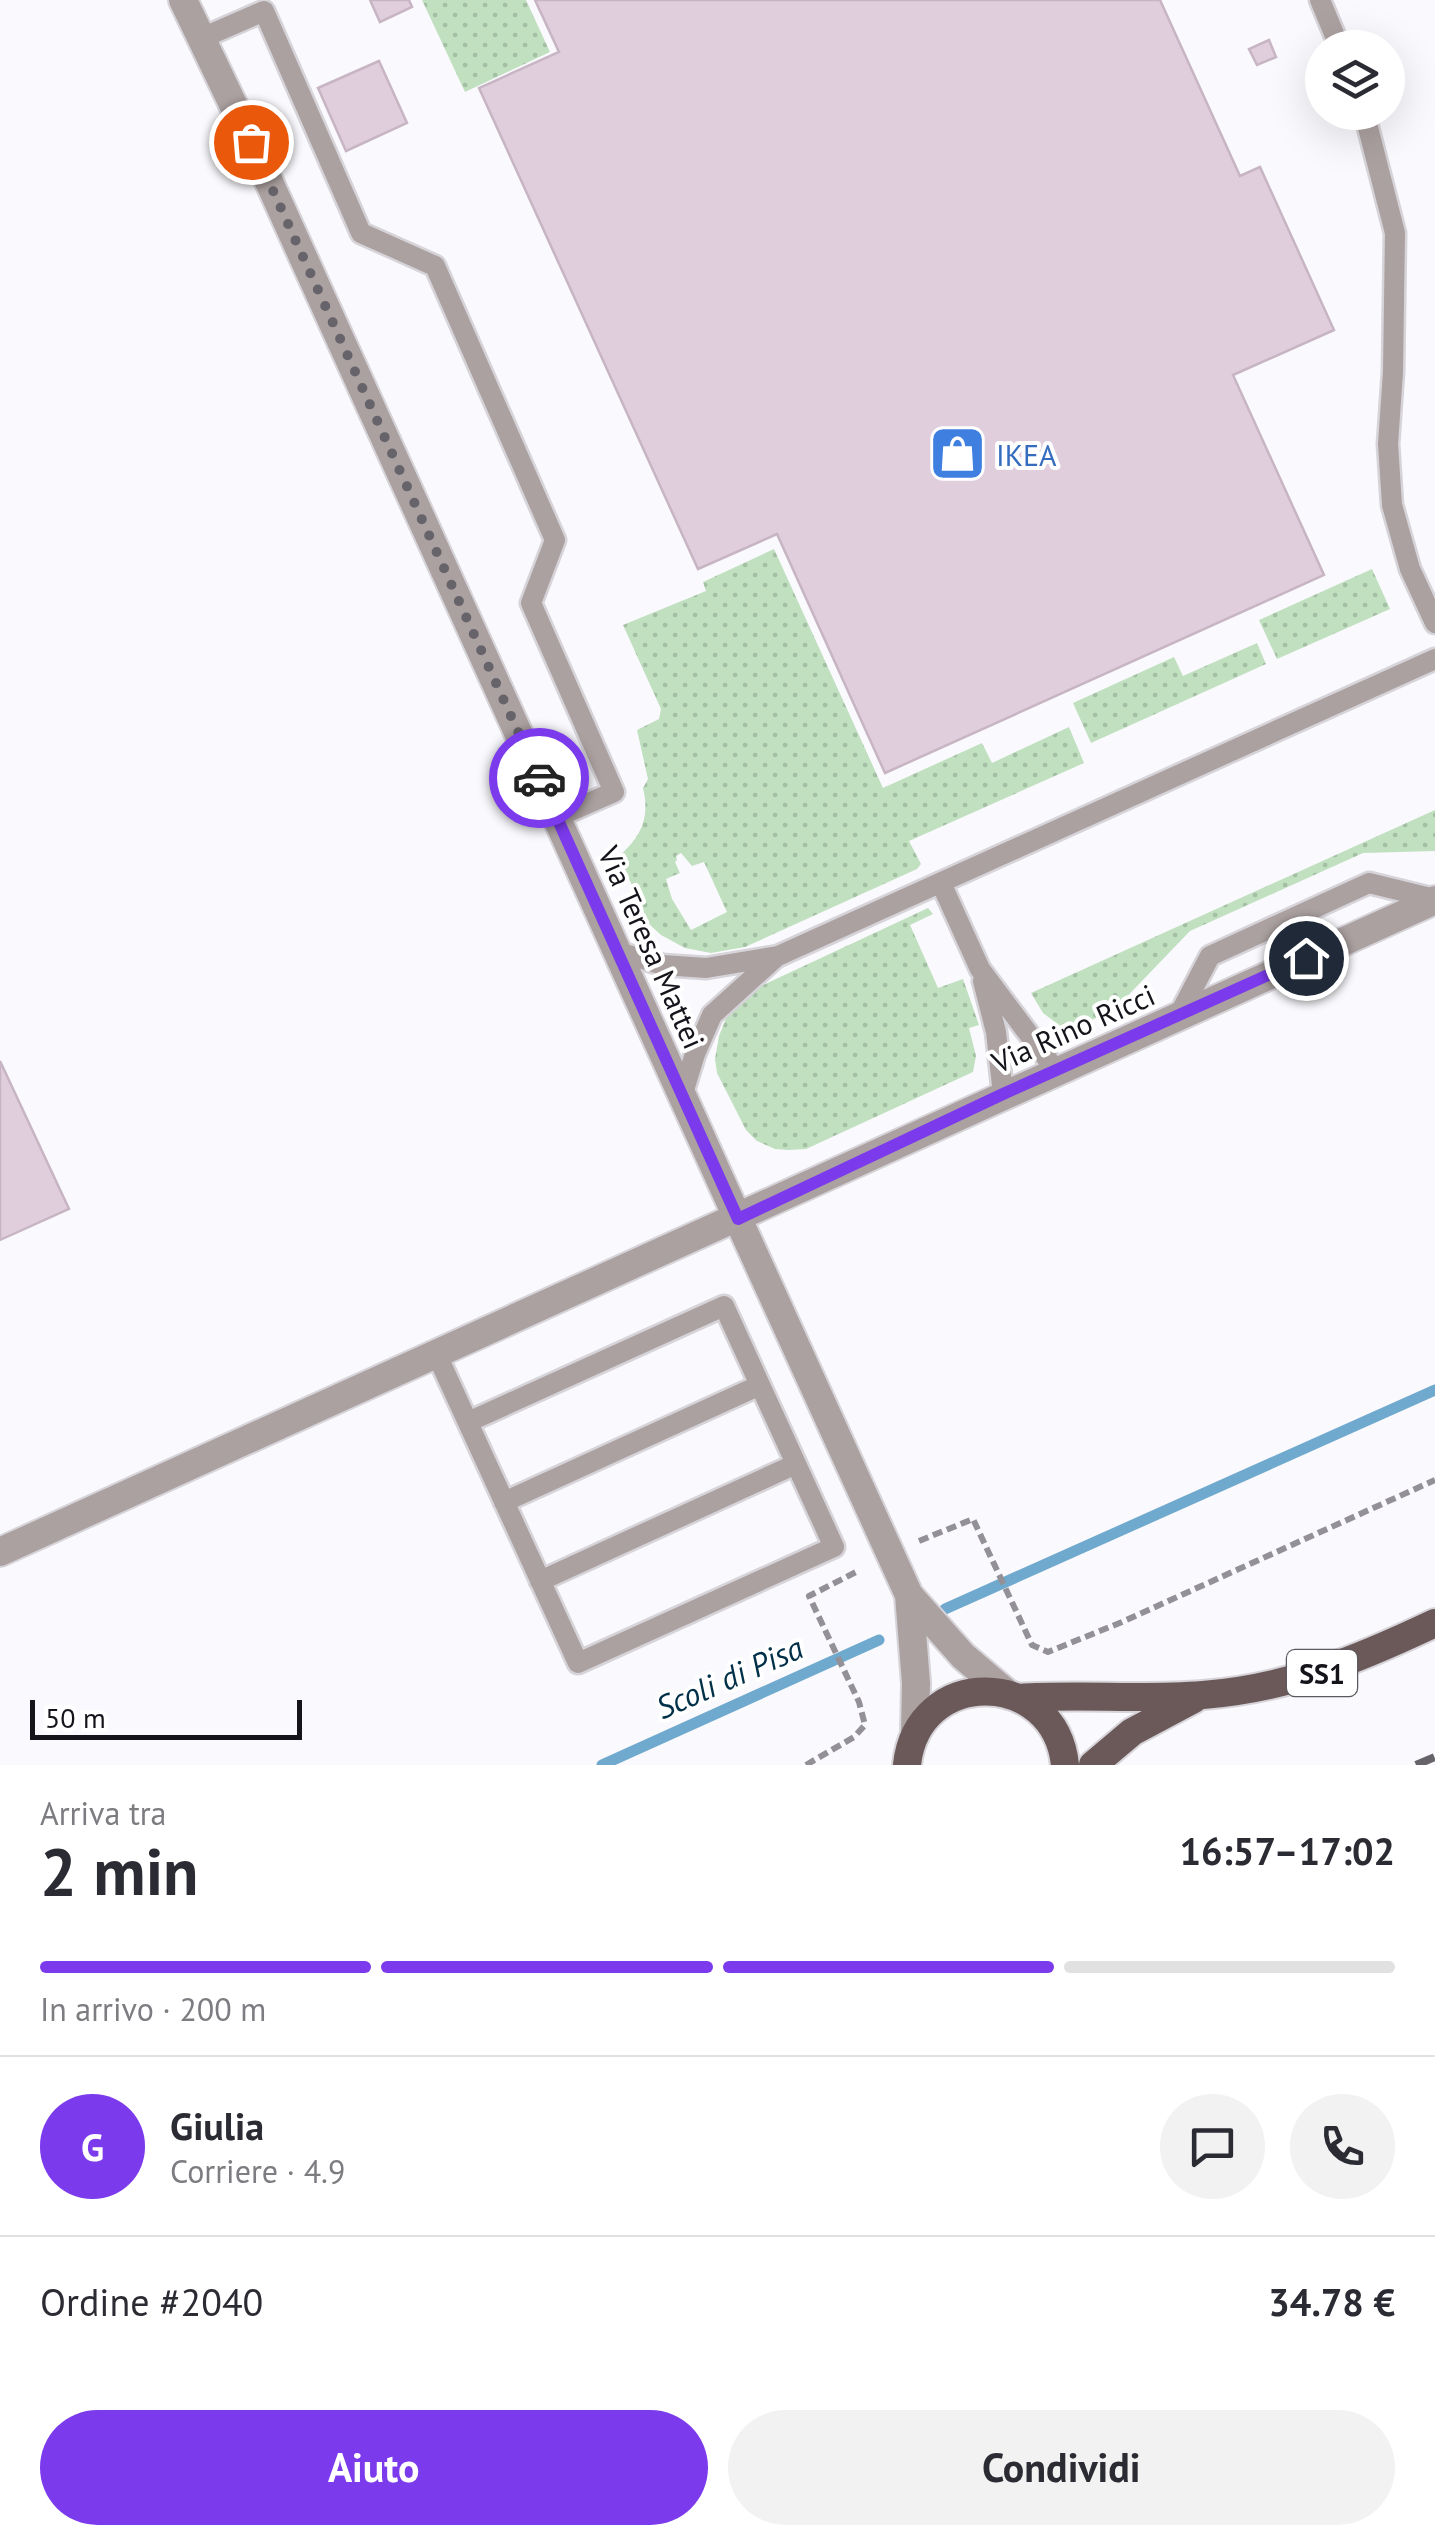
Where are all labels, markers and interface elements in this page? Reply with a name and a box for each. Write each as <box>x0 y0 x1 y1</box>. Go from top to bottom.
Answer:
map controls <box>1305 30 1405 130</box>
button: layers <box>1305 30 1405 130</box>
pin <box>209 100 294 185</box>
icon: bag <box>224 115 279 170</box>
shop icon: IKEA <box>927 424 987 484</box>
place label: IKEA <box>996 435 1057 474</box>
courier <box>489 728 589 828</box>
icon: car <box>512 751 567 806</box>
street label: Via Teresa Mattei <box>589 839 714 1054</box>
pin <box>1264 916 1349 1001</box>
icon: home <box>1279 931 1334 986</box>
street label: Via Rino Ricci <box>984 975 1161 1082</box>
water label: Scoli di Pisa <box>649 1626 810 1728</box>
road number: SS1 <box>1287 1650 1357 1696</box>
scale bar <box>30 1695 302 1740</box>
text: 50 m <box>45 1699 106 1736</box>
text: Arriva tra <box>40 1792 167 1834</box>
text: 16:57–17:02 <box>1180 1826 1395 1875</box>
text: 2 min <box>40 1829 199 1913</box>
text: In arrivo · 200 m <box>40 1988 266 2030</box>
button: chat <box>1160 2094 1265 2199</box>
button: phone <box>1290 2094 1395 2199</box>
text: Giulia <box>170 2101 264 2150</box>
text: G <box>81 2122 104 2171</box>
text: Corriere · 4.9 <box>170 2150 345 2192</box>
text: Ordine #2040 <box>40 2277 263 2326</box>
text: 34.78 € <box>1268 2277 1395 2326</box>
button: Aiuto <box>40 2410 708 2525</box>
button: Condividi <box>728 2410 1395 2525</box>

